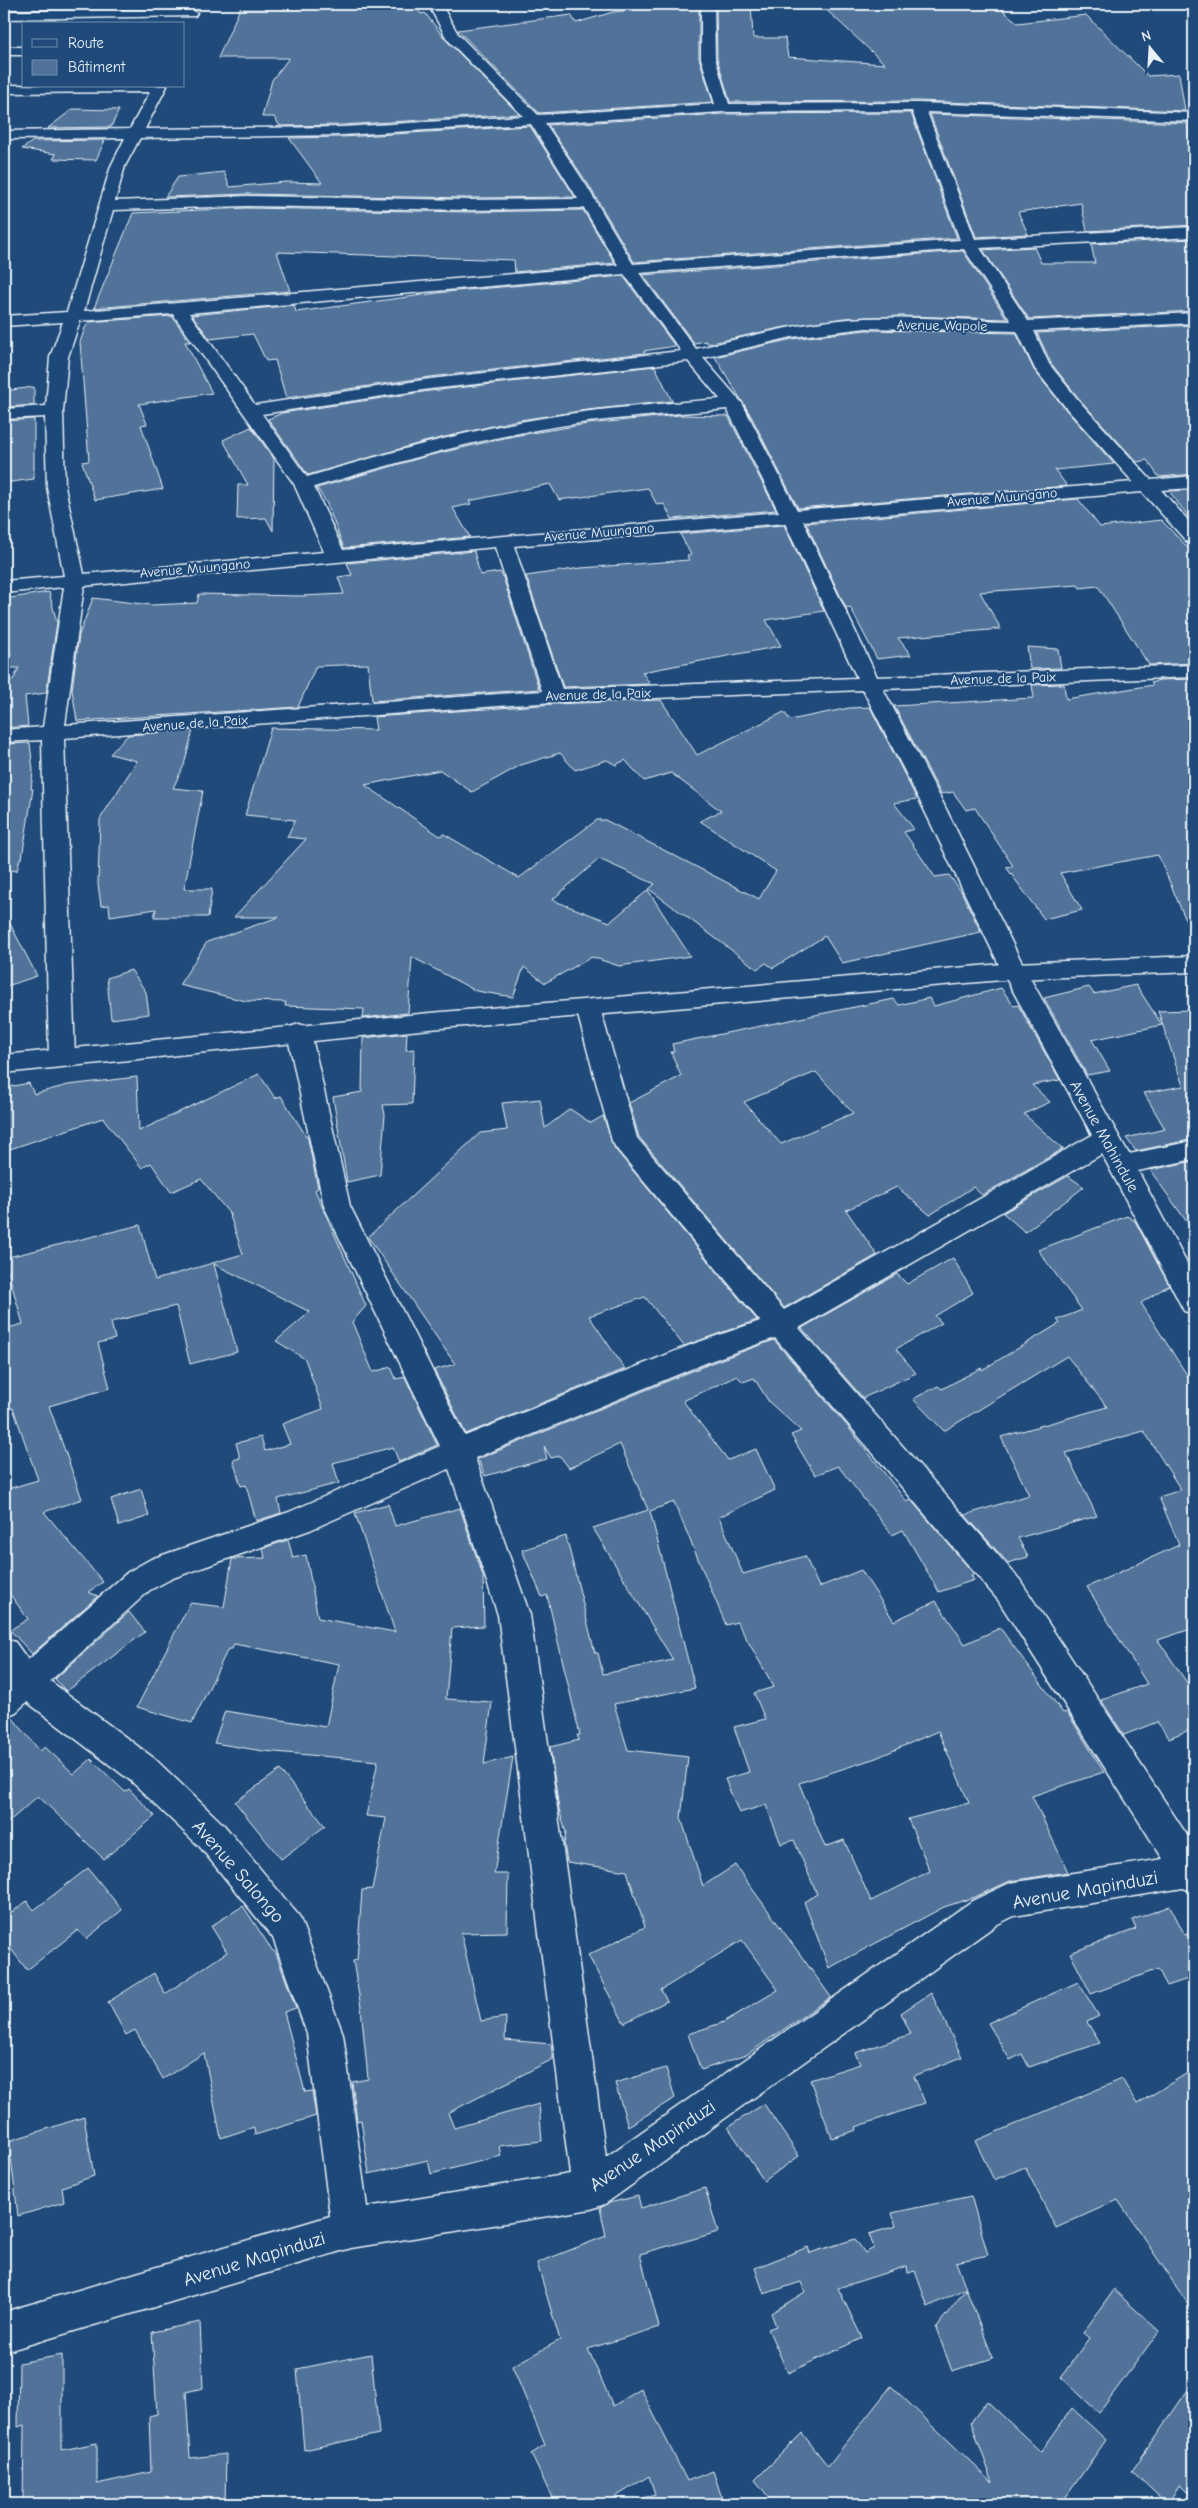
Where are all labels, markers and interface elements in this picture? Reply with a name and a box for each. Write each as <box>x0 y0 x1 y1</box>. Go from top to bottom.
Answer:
legend <box>22 22 185 88</box>
north arrow <box>1126 22 1176 72</box>
text: N <box>1139 27 1153 46</box>
text: Route <box>68 34 104 52</box>
text: Bâtiment <box>68 58 126 76</box>
street label: Avenue Wapole <box>897 316 987 335</box>
street label: Avenue Muungano <box>946 484 1058 511</box>
street label: Avenue Muungano <box>543 519 655 546</box>
street label: Avenue Muungano <box>139 555 251 582</box>
street label: Avenue de la Paix <box>950 668 1056 689</box>
street label: Avenue de la Paix <box>545 684 651 705</box>
street label: Avenue de la Paix <box>142 711 249 736</box>
street label: Avenue Mahindule <box>1066 1077 1142 1195</box>
street label: Avenue Salongo <box>188 1816 289 1928</box>
street label: Avenue Mapinduzi <box>1011 1866 1160 1914</box>
street label: Avenue Mapinduzi <box>585 2096 720 2196</box>
street label: Avenue Mapinduzi <box>181 2227 328 2291</box>

